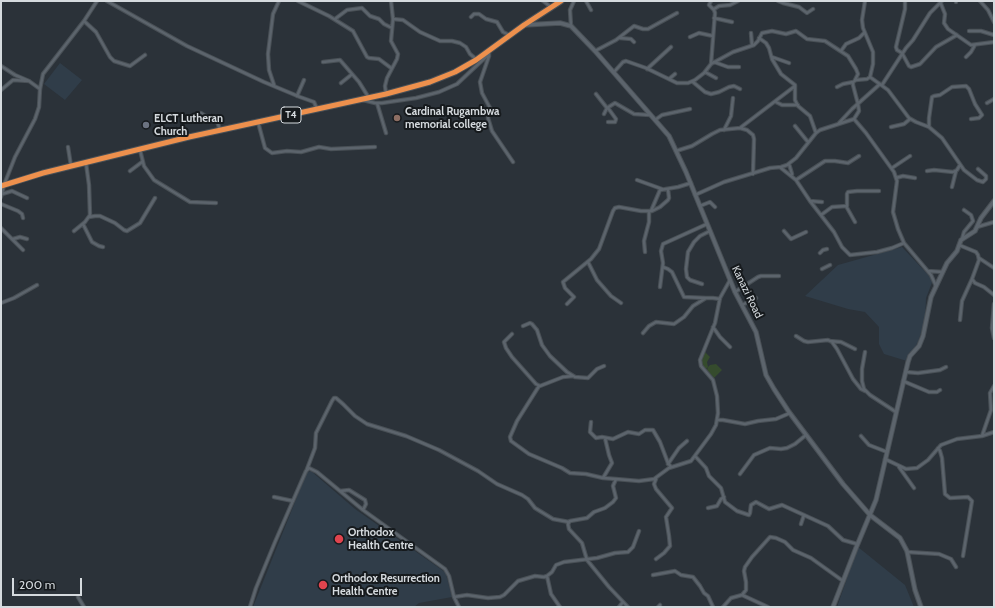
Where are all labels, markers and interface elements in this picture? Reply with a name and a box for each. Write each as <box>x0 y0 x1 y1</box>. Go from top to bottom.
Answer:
place label: Cardinal Rugambwa memorial college <box>405 105 500 131</box>
road number: T4 <box>281 107 301 123</box>
place label: ELCT Lutheran Church <box>154 112 223 138</box>
marker: Cardinal Rugambwa memorial college <box>392 113 402 123</box>
marker: ELCT Lutheran Church <box>141 120 151 130</box>
street label: Kanazi Road <box>729 264 765 320</box>
place label: Orthodox Health Centre <box>348 526 413 552</box>
marker: Orthodox Health Centre <box>333 533 345 545</box>
scale bar <box>14 570 84 596</box>
place label: Orthodox Resurrection Health Centre <box>332 572 440 598</box>
text: 200 m <box>19 577 55 592</box>
marker: Orthodox Resurrection Health Centre <box>317 579 329 591</box>

